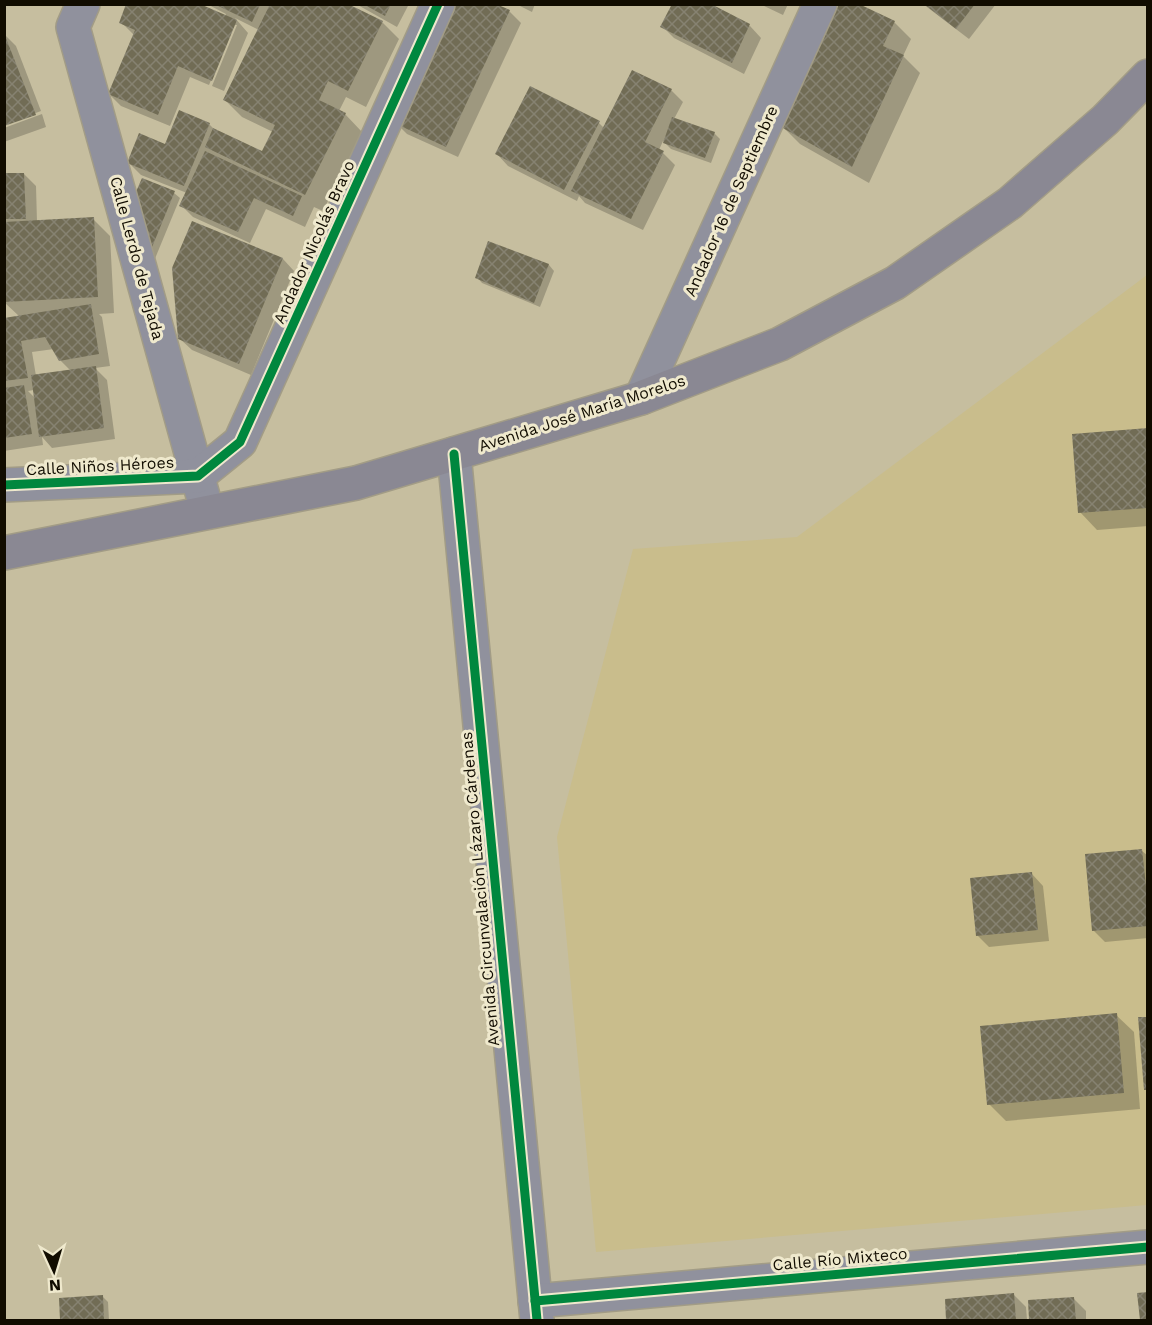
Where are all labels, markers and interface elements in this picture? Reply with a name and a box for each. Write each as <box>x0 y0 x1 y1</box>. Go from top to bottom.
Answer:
street label: Andador 16 de Septiembre <box>680 103 782 299</box>
street label: Andador Nicolás Bravo <box>269 157 359 327</box>
street label: Calle Lerdo de Tejada <box>106 174 168 342</box>
street label: Avenida José María Morelos <box>476 371 688 455</box>
street label: Calle Niños Héroes <box>25 453 175 479</box>
street label: Avenida Circunvalación Lázaro Cárdenas <box>457 731 503 1047</box>
north arrow <box>24 1241 84 1301</box>
street label: Calle Río Mixteco <box>772 1244 908 1274</box>
text: N <box>48 1276 62 1295</box>

